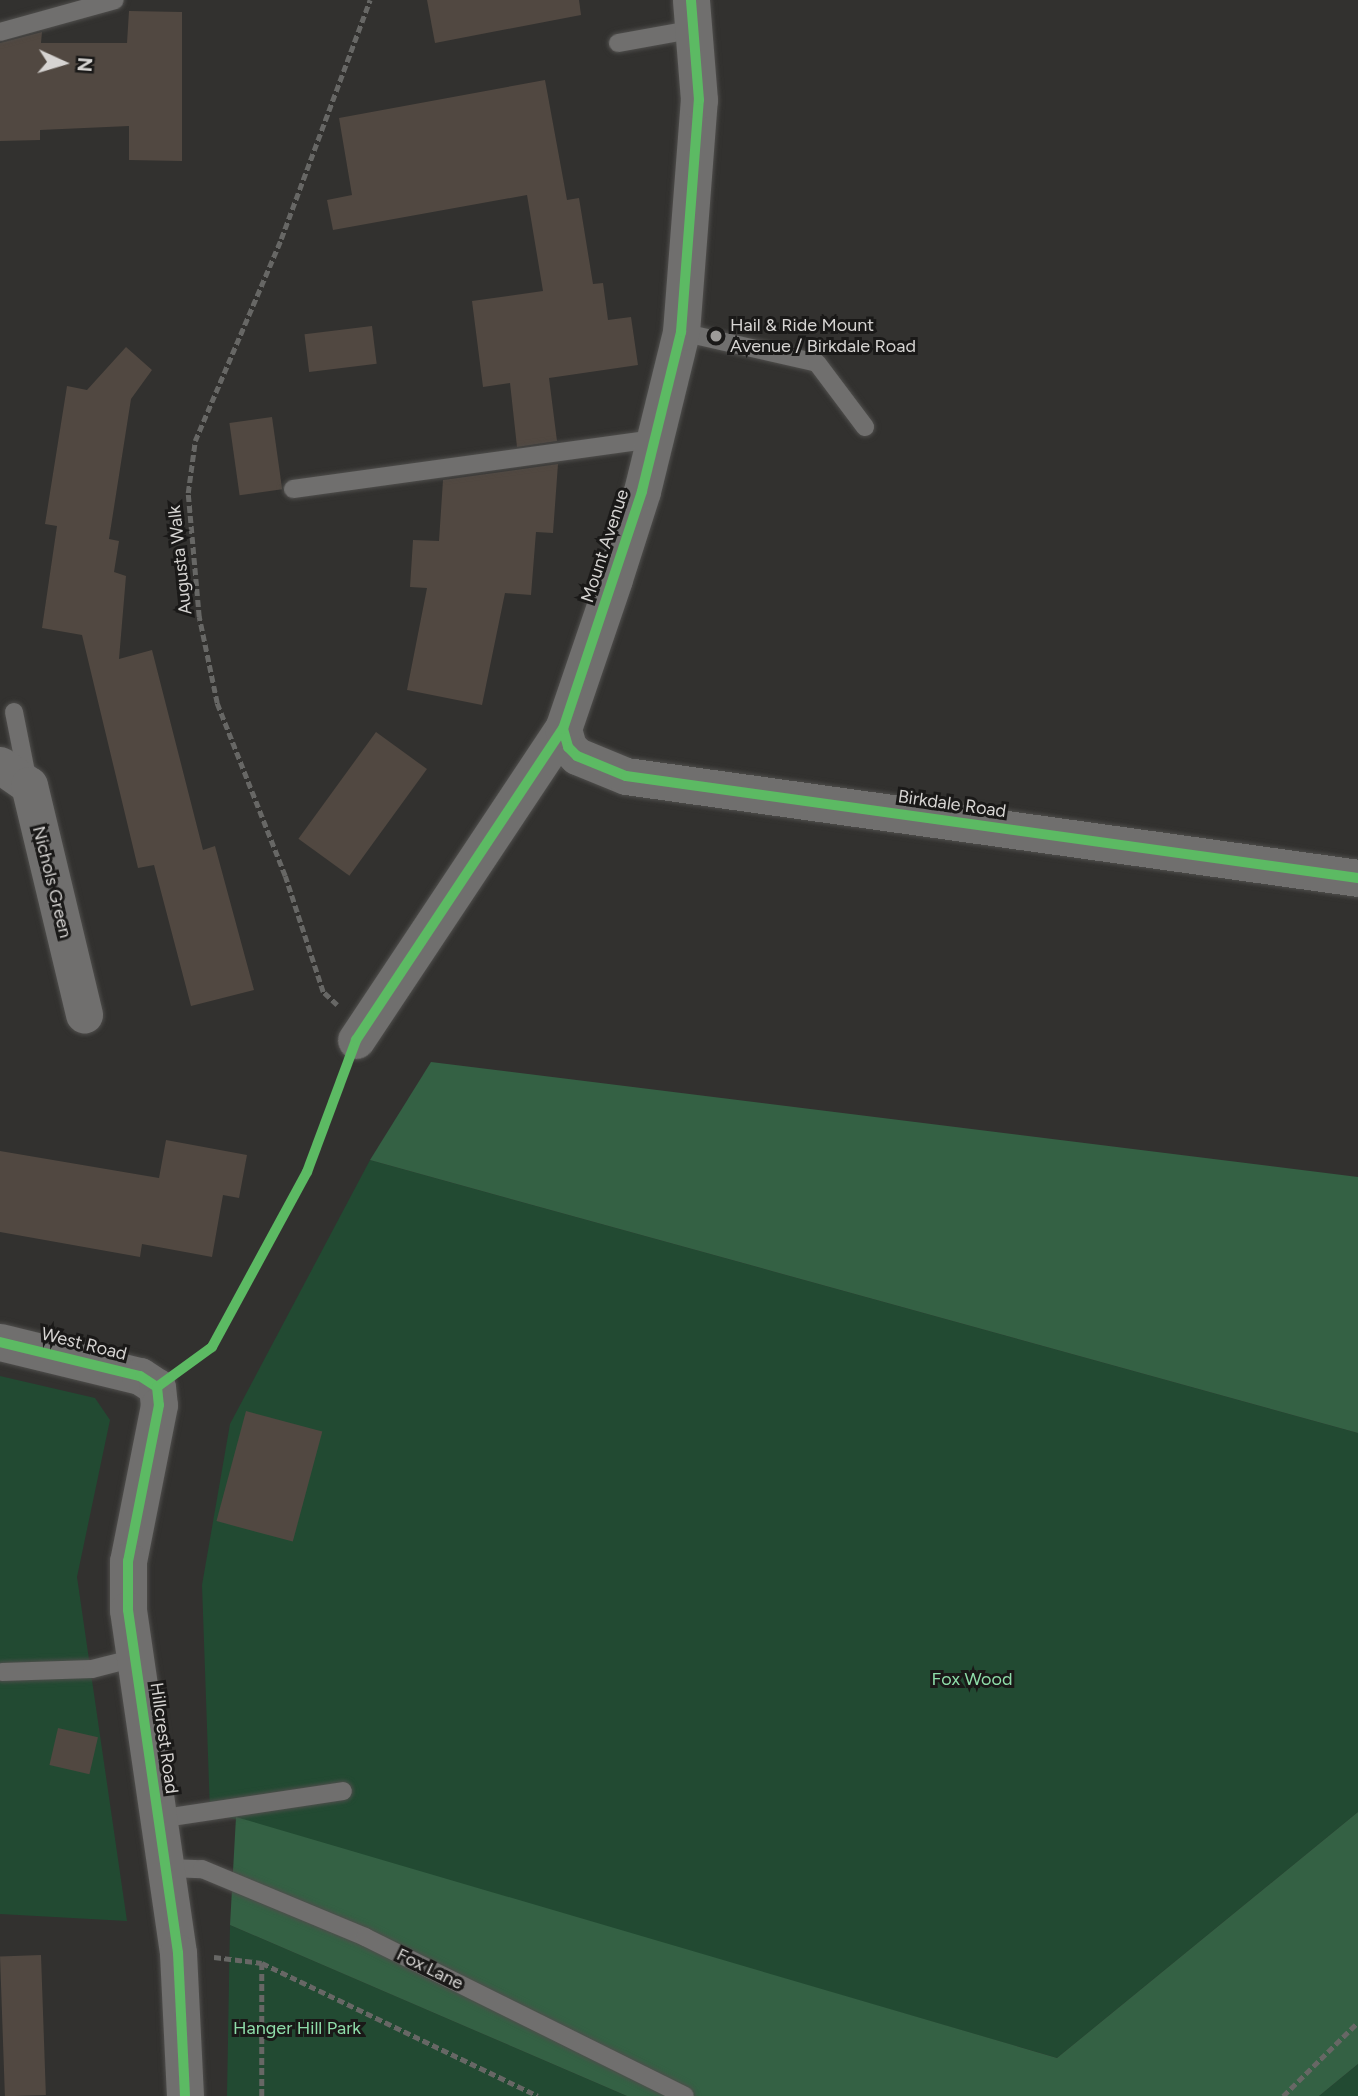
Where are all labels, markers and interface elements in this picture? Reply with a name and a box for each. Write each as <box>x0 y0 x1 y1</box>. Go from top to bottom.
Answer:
north arrow <box>28 28 98 98</box>
text: N <box>72 56 96 73</box>
place label: Hail & Ride Mount Avenue / Birkdale Road <box>730 315 916 358</box>
marker: Hail & Ride Mount Avenue / Birkdale Road <box>708 328 724 344</box>
street label: Mount Avenue <box>577 487 633 605</box>
street label: Augusta Walk <box>164 504 196 616</box>
street label: Birkdale Road <box>896 786 1008 822</box>
street label: Nichols Green <box>28 824 76 940</box>
street label: West Road <box>39 1323 129 1365</box>
park label: Fox Wood <box>932 1668 1012 1690</box>
street label: Hillcrest Road <box>145 1681 183 1795</box>
street label: Fox Lane <box>393 1944 467 1994</box>
park label: Hanger Hill Park <box>233 2017 361 2039</box>

